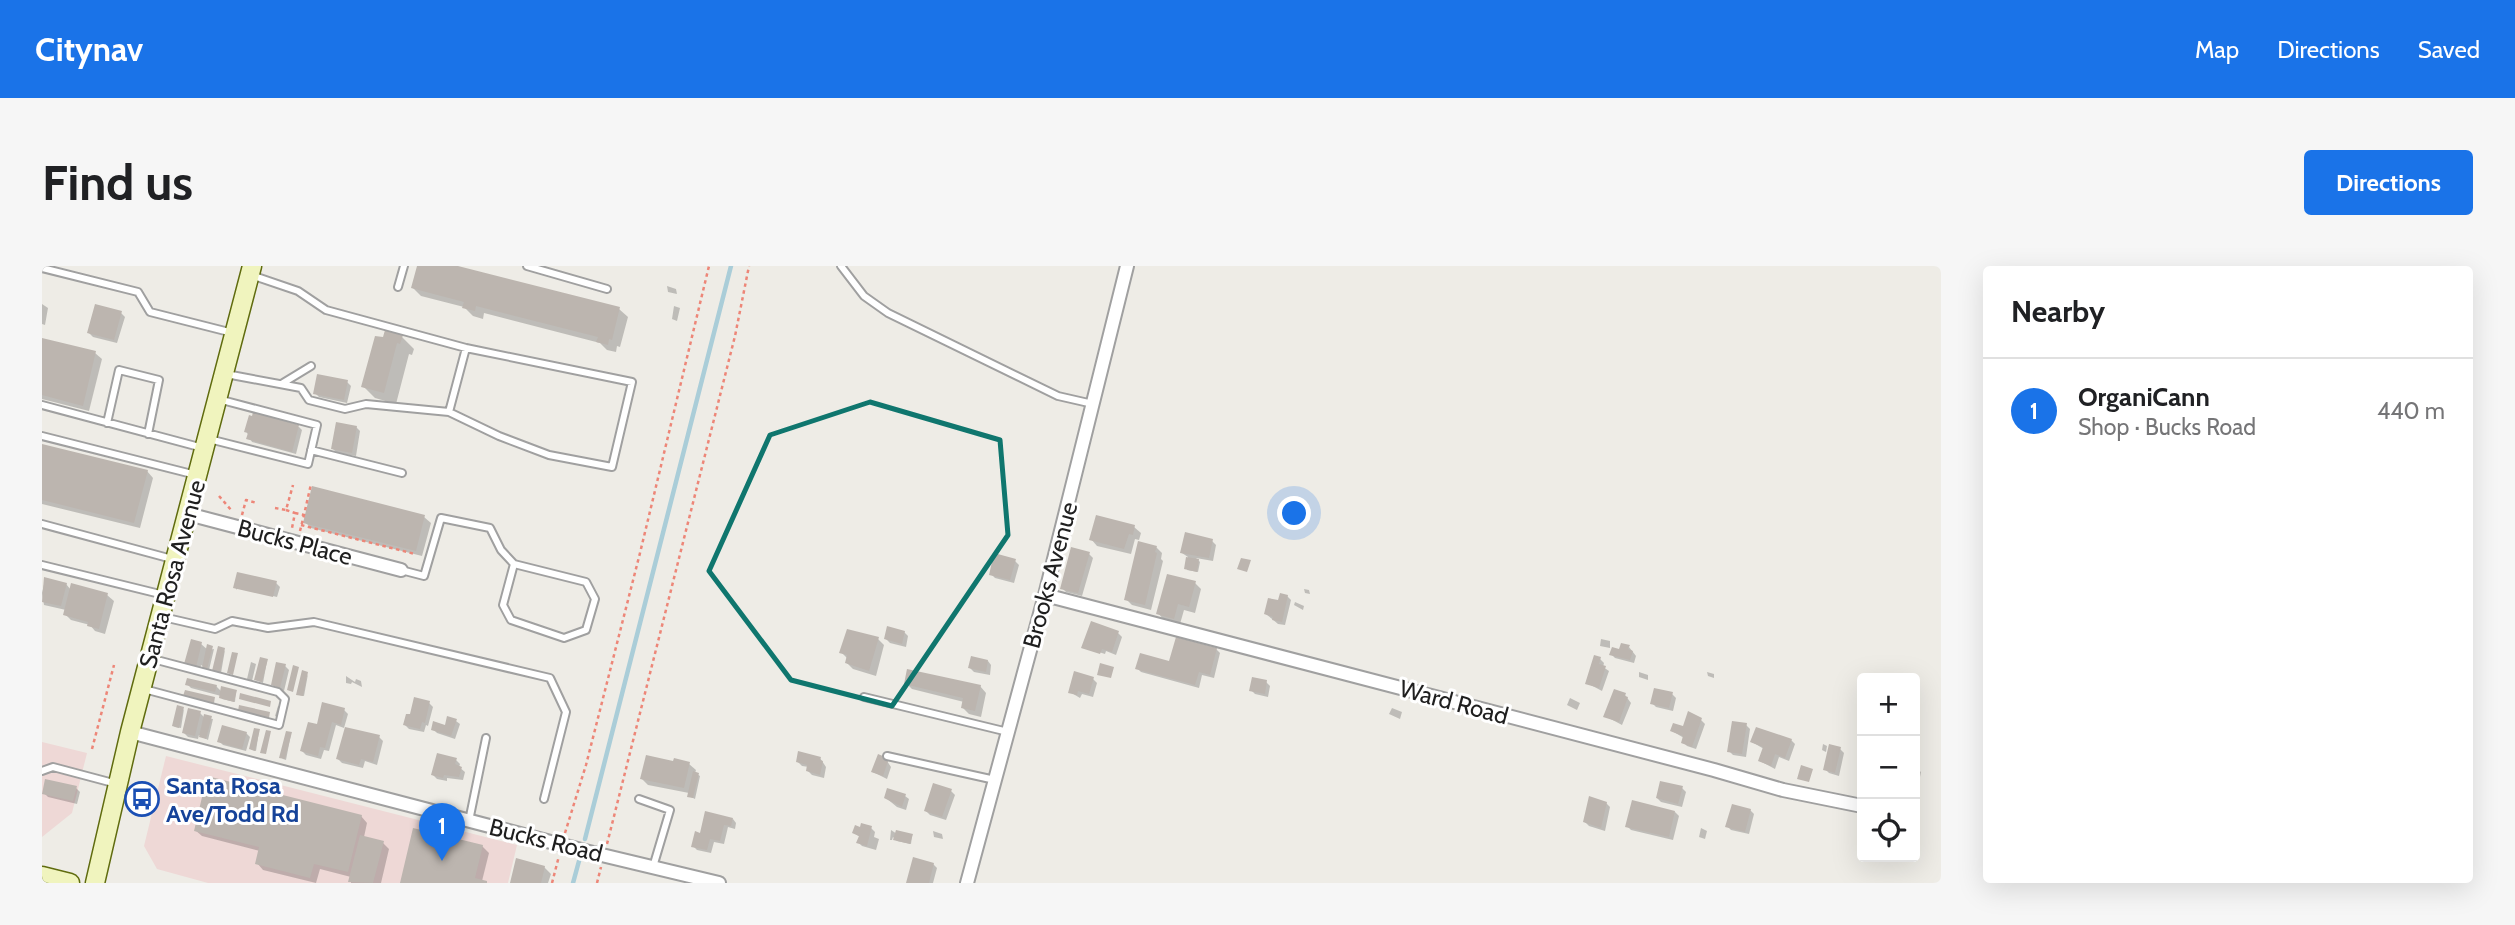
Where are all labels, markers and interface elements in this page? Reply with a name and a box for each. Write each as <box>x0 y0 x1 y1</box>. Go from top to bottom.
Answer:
text: Citynav <box>35 29 143 69</box>
text: Map <box>2195 35 2239 64</box>
text: Directions <box>2277 35 2380 64</box>
text: Saved <box>2418 35 2480 64</box>
button: Directions <box>2304 150 2473 215</box>
text: Find us <box>42 153 193 212</box>
text: Nearby <box>2011 293 2105 330</box>
text: OrganiCann <box>2078 381 2210 413</box>
text: 1 <box>2030 397 2038 425</box>
text: 440 m <box>2377 397 2445 425</box>
text: Shop · Bucks Road <box>2078 413 2256 441</box>
street label: Santa Rosa Avenue <box>133 477 211 671</box>
your location <box>1277 496 1311 530</box>
street label: Brooks Avenue <box>1017 499 1083 651</box>
street label: Bucks Place <box>234 513 356 571</box>
map controls <box>1857 673 1920 862</box>
button: + <box>1857 673 1920 736</box>
street label: Ward Road <box>1396 674 1512 730</box>
button: − <box>1857 736 1920 799</box>
place label: Santa Rosa Ave/Todd Rd <box>166 771 299 828</box>
bus stop icon: Santa Rosa Ave/Todd Rd <box>123 780 161 818</box>
button: locate <box>1857 799 1920 862</box>
pin: 1 <box>419 803 465 861</box>
street label: Bucks Road <box>486 812 606 868</box>

